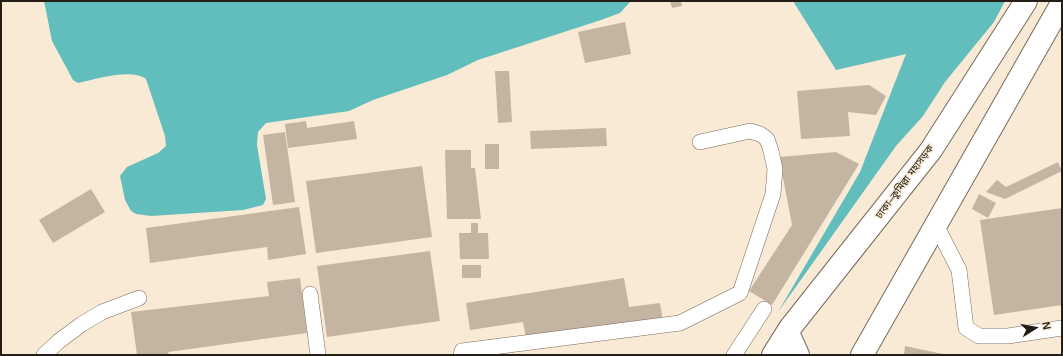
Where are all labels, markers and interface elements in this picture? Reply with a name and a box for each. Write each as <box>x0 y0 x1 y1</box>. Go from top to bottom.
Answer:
street label: ঢাকা–কুমিল্লা মহাসড়ক <box>873 143 937 221</box>
north arrow <box>1015 308 1055 348</box>
text: N <box>1040 321 1053 331</box>

